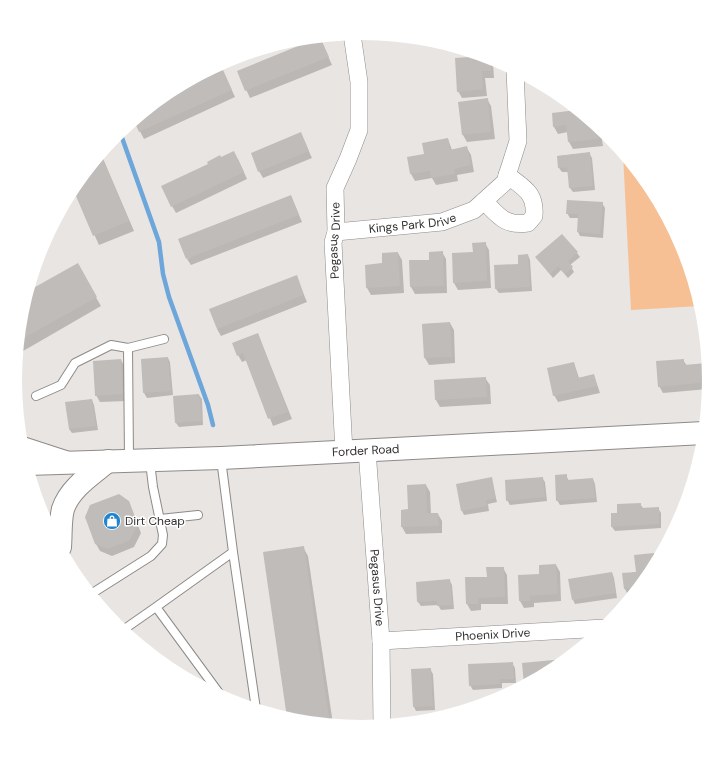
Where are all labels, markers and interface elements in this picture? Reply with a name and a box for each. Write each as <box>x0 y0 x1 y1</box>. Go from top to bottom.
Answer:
street label: Pegasus Drive <box>325 202 344 279</box>
street label: Kings Park Drive <box>368 209 459 237</box>
street label: Forder Road <box>332 441 400 460</box>
shop icon: Dirt Cheap <box>102 511 122 531</box>
place label: Dirt Cheap <box>125 513 185 529</box>
street label: Pegasus Drive <box>366 549 388 627</box>
street label: Phoenix Drive <box>455 624 531 645</box>

